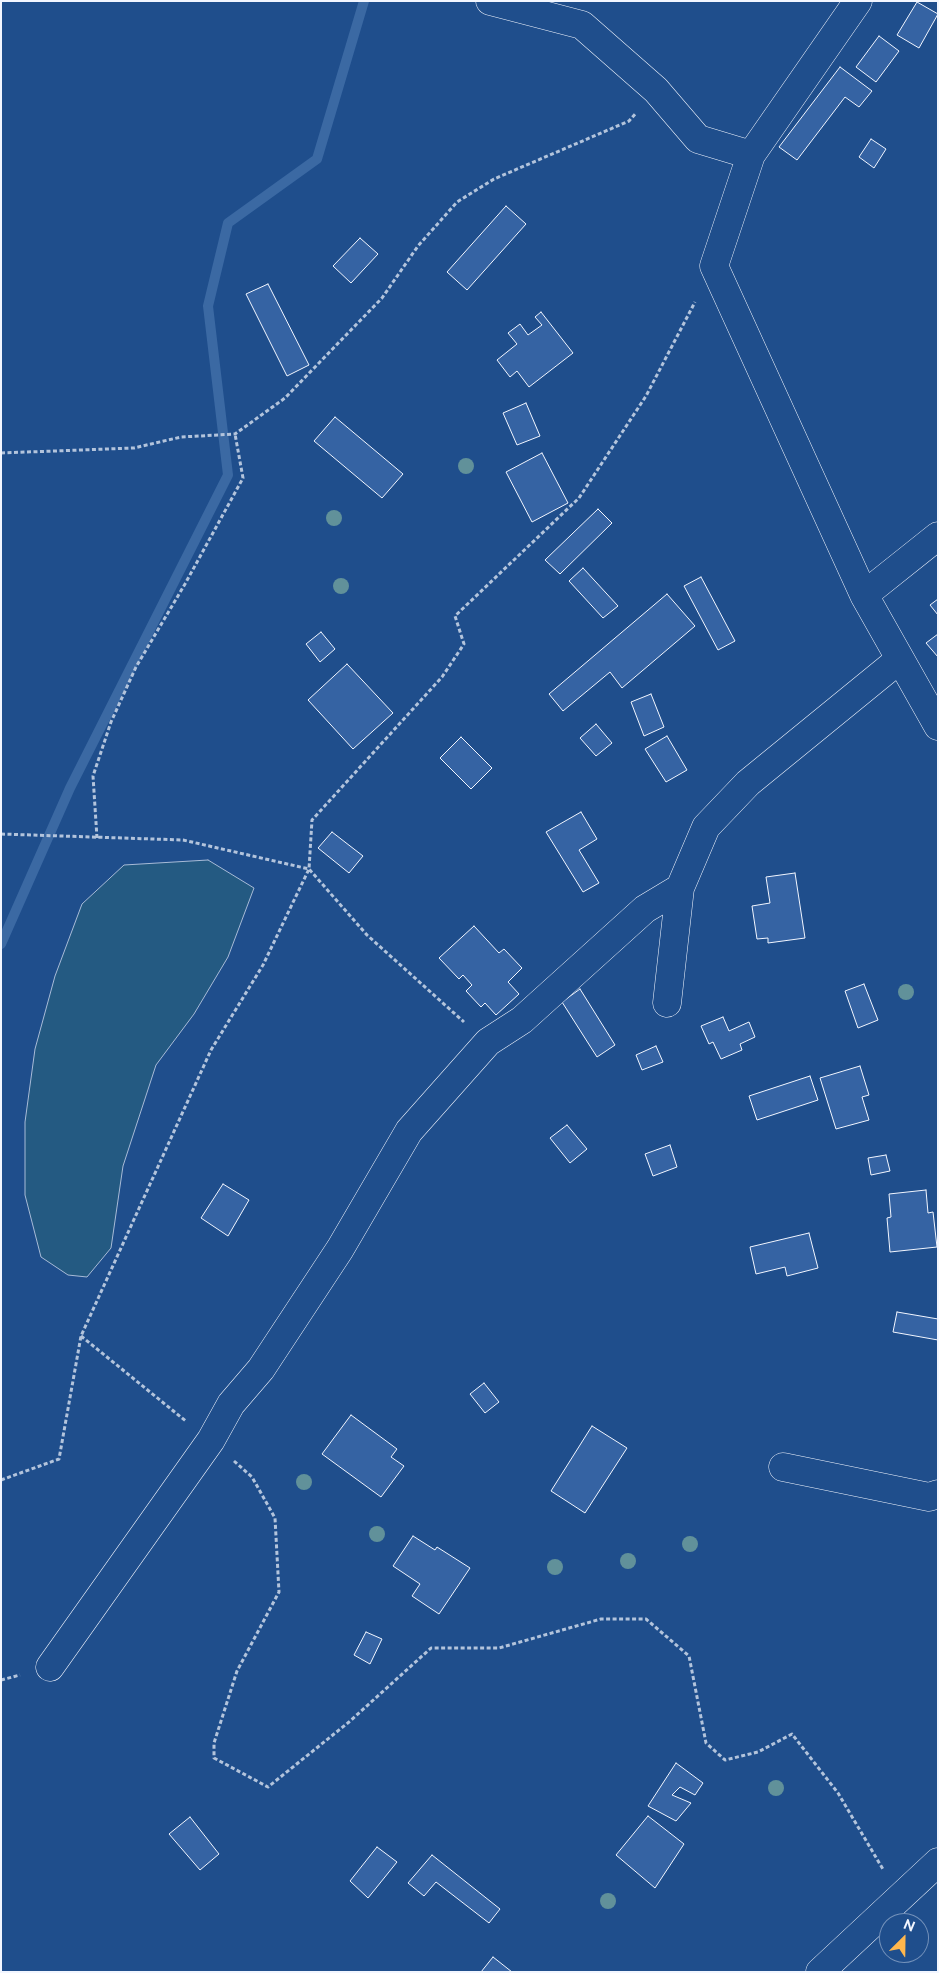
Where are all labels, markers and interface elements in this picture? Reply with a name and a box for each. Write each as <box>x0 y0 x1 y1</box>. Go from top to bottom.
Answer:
north arrow <box>879 1913 929 1963</box>
text: N <box>901 1916 918 1935</box>

